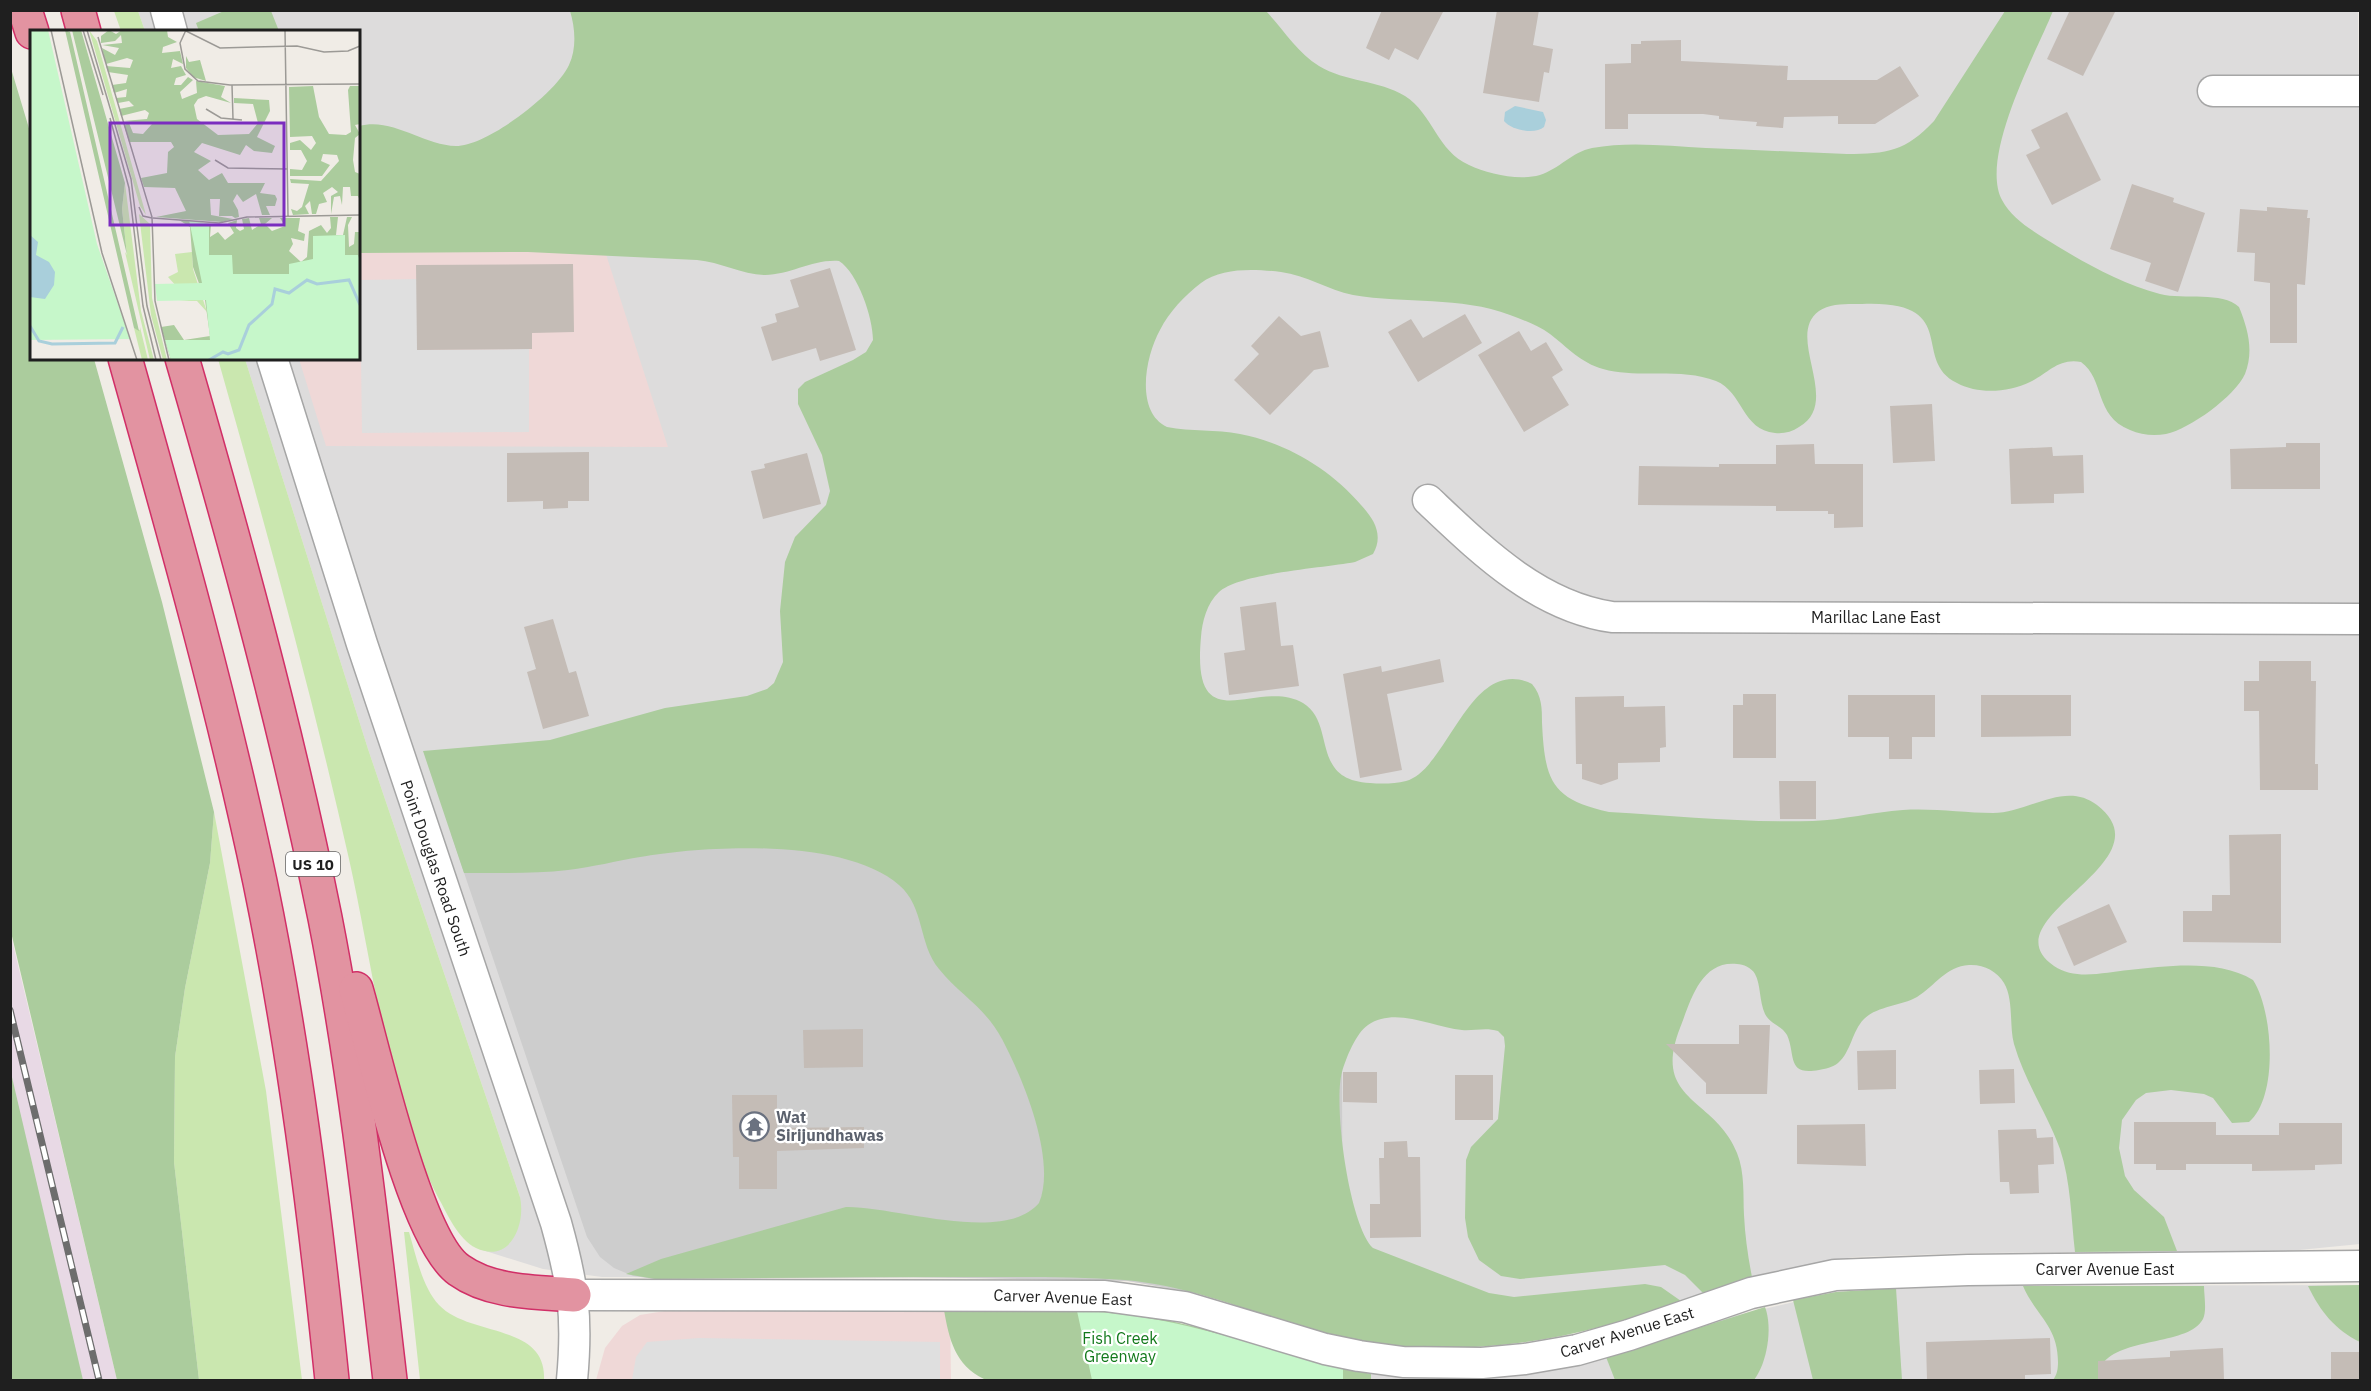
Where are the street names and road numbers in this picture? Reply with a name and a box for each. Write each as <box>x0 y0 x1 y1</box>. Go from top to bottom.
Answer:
street label: Marillac Lane East <box>1811 607 1941 627</box>
street label: Point Douglas Road South <box>396 777 476 959</box>
road number: US 10 <box>286 852 340 876</box>
street label: Carver Avenue East <box>2035 1259 2175 1279</box>
street label: Carver Avenue East <box>993 1285 1133 1309</box>
street label: Carver Avenue East <box>1558 1302 1696 1362</box>

